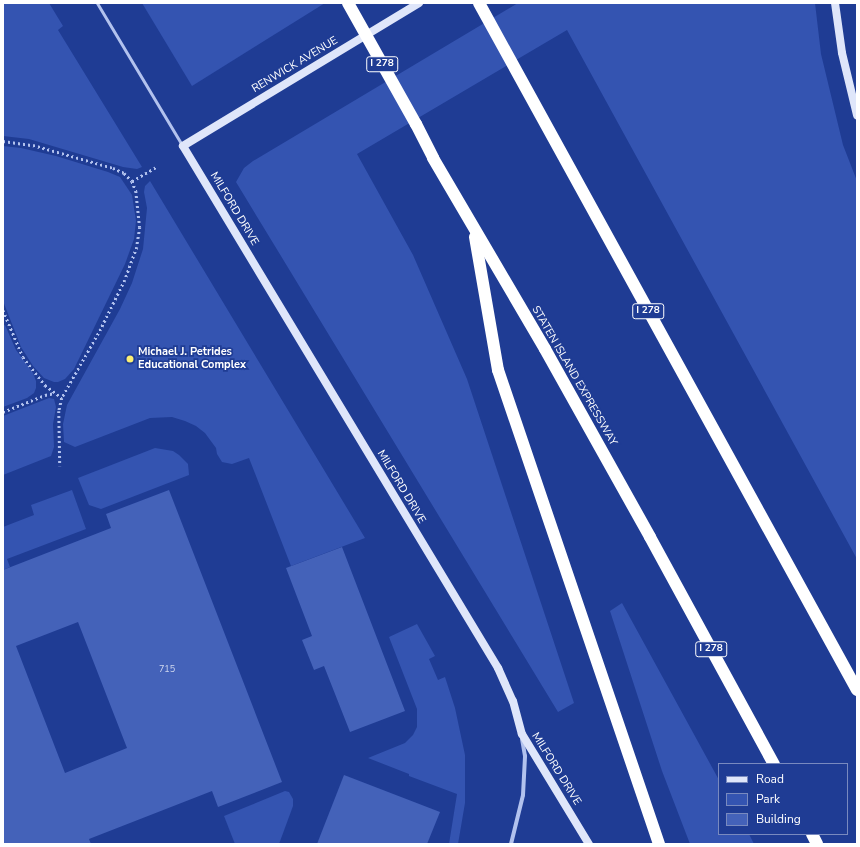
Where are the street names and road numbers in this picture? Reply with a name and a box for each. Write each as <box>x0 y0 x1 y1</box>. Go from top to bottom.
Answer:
street label: RENWICK AVENUE <box>250 34 340 96</box>
road number: I 278 <box>366 56 398 72</box>
street label: MILFORD DRIVE <box>207 170 261 248</box>
road number: I 278 <box>632 303 664 319</box>
street label: STATEN ISLAND EXPRESSWAY <box>529 304 619 448</box>
street label: MILFORD DRIVE <box>374 448 428 526</box>
road number: I 278 <box>695 641 727 657</box>
street label: MILFORD DRIVE <box>528 730 584 808</box>

